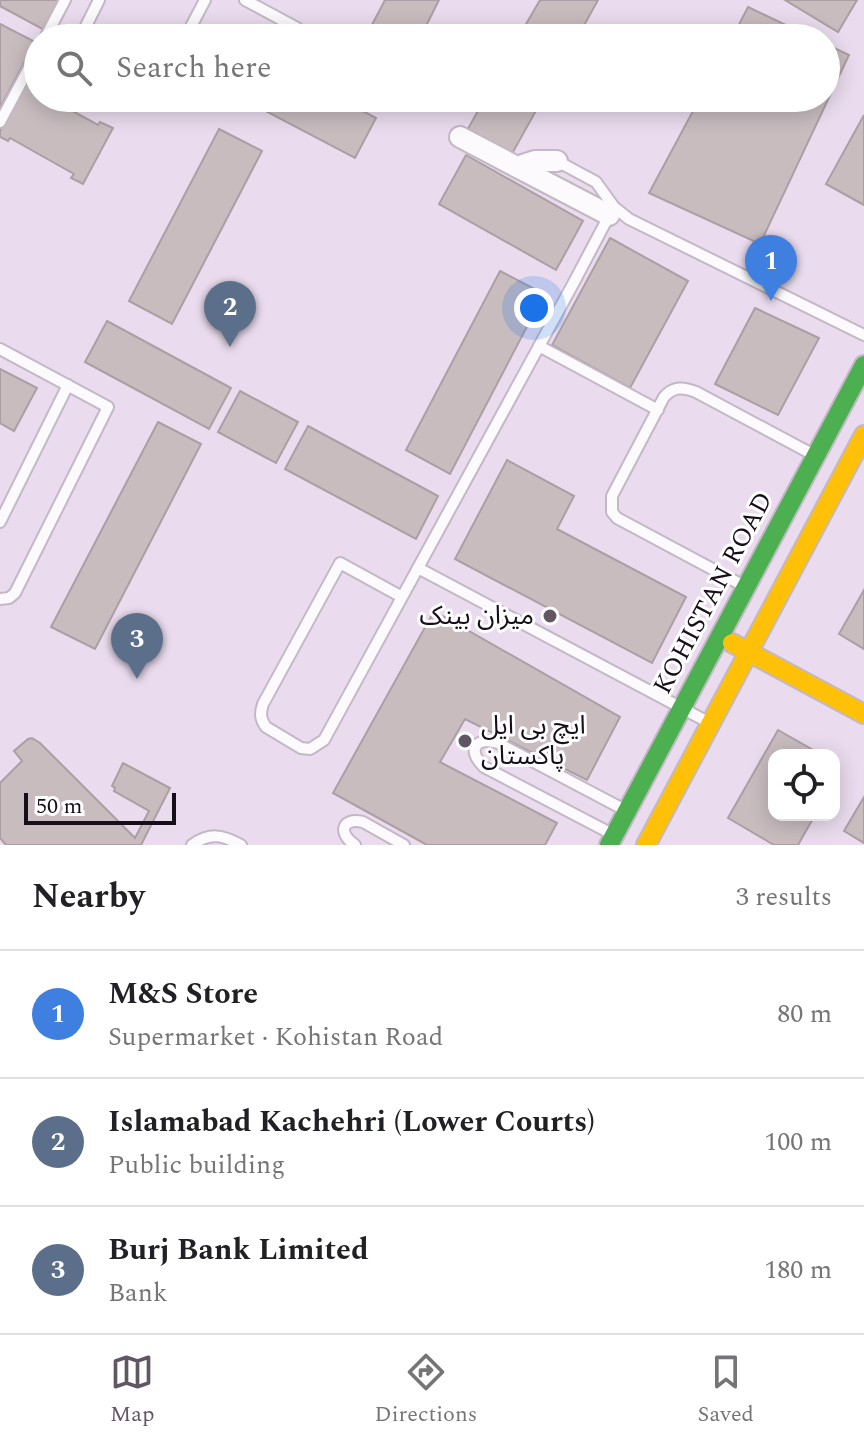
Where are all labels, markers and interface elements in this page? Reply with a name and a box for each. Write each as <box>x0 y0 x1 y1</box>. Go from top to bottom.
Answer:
search box <box>24 24 840 112</box>
text: Search here <box>116 45 272 91</box>
icon: search <box>52 46 96 90</box>
pin: 1 <box>745 235 797 301</box>
pin: 2 <box>204 281 256 347</box>
your location <box>514 288 554 328</box>
street label: KOHISTAN ROAD <box>643 485 783 701</box>
place label: میزان بینک <box>420 596 534 636</box>
marker: میزان بینک <box>541 607 559 625</box>
pin: 3 <box>111 613 163 679</box>
place label: ایچ بی ایل پاکستان <box>481 706 586 776</box>
marker: ایچ بی ایل پاکستان <box>456 732 474 750</box>
map controls <box>768 749 840 821</box>
button: locate <box>768 749 840 821</box>
scale bar <box>24 789 176 825</box>
text: 50 m <box>36 790 82 823</box>
text: Nearby <box>32 871 145 923</box>
text: 3 results <box>736 877 832 917</box>
text: M&S Store <box>108 971 258 1017</box>
text: 1 <box>51 994 65 1034</box>
text: 80 m <box>777 994 832 1034</box>
text: Supermarket · Kohistan Road <box>108 1017 443 1057</box>
text: Islamabad Kachehri (Lower Courts) <box>108 1099 595 1145</box>
text: 2 <box>51 1122 65 1162</box>
text: 100 m <box>764 1122 832 1162</box>
text: Public building <box>108 1145 285 1185</box>
text: Burj Bank Limited <box>108 1227 369 1273</box>
text: 3 <box>51 1250 65 1290</box>
text: 180 m <box>764 1250 832 1290</box>
text: Bank <box>108 1273 167 1313</box>
tab: Map <box>110 1350 154 1431</box>
tab: Directions <box>375 1350 477 1431</box>
tab: Saved <box>697 1350 754 1431</box>

